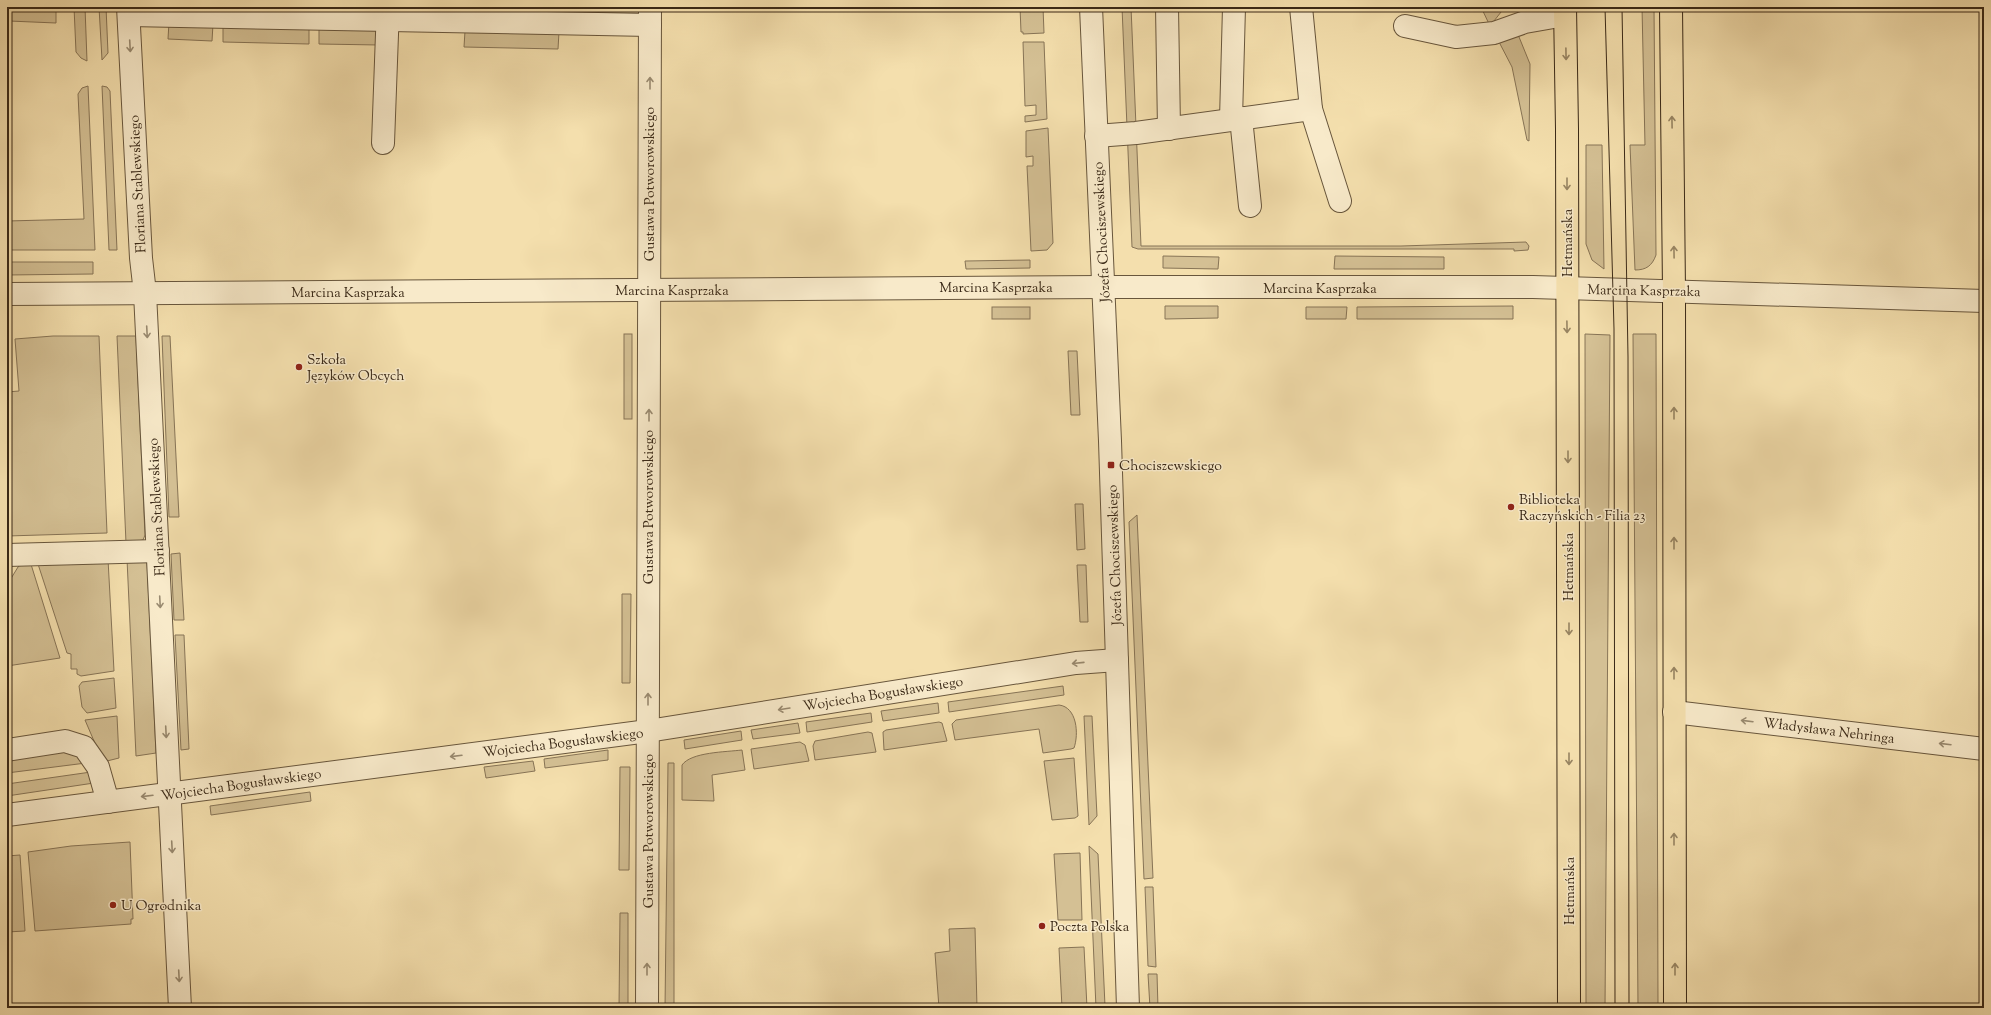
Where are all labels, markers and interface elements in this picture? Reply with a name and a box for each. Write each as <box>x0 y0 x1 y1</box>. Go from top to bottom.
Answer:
one-way arrow <box>127 39 134 52</box>
one-way arrow <box>1562 47 1570 60</box>
one-way arrow <box>646 77 654 90</box>
street label: Gustawa Potworowskiego <box>641 107 661 261</box>
street label: Floriana Stablewskiego <box>125 114 153 253</box>
one-way arrow <box>1668 116 1676 129</box>
street label: Józefa Chociszewskiego <box>1089 161 1117 304</box>
one-way arrow <box>1563 177 1571 190</box>
street label: Hetmańska <box>1559 208 1579 277</box>
one-way arrow <box>1670 246 1678 259</box>
street label: Marcina Kasprzaka <box>939 279 1053 299</box>
street label: Marcina Kasprzaka <box>1263 280 1377 300</box>
street label: Marcina Kasprzaka <box>1587 281 1701 303</box>
street label: Marcina Kasprzaka <box>615 282 729 302</box>
street label: Marcina Kasprzaka <box>291 284 405 304</box>
one-way arrow <box>1563 320 1571 333</box>
one-way arrow <box>143 325 151 338</box>
place label: Szkoła Języków Obcych <box>306 351 405 387</box>
marker: Szkoła Języków Obcych <box>294 362 304 372</box>
one-way arrow <box>1670 407 1678 420</box>
one-way arrow <box>645 409 653 422</box>
street label: Gustawa Potworowskiego <box>640 430 660 584</box>
street label: Floriana Stablewskiego <box>144 437 172 576</box>
one-way arrow <box>1564 450 1572 463</box>
place label: Chociszewskiego <box>1119 457 1222 477</box>
marker: Chociszewskiego <box>1106 460 1116 470</box>
street label: Józefa Chociszewskiego <box>1104 484 1128 627</box>
place label: Biblioteka Raczyńskich - Filia 23 <box>1519 491 1646 527</box>
marker: Biblioteka Raczyńskich - Filia 23 <box>1506 502 1516 512</box>
street label: Hetmańska <box>1560 532 1580 601</box>
one-way arrow <box>1670 537 1678 550</box>
one-way arrow <box>156 595 164 608</box>
one-way arrow <box>1565 622 1573 635</box>
one-way arrow <box>1072 659 1085 666</box>
one-way arrow <box>1670 667 1678 680</box>
street label: Wojciecha Bogusławskiego <box>802 672 965 718</box>
one-way arrow <box>644 693 652 706</box>
one-way arrow <box>777 705 790 713</box>
street label: Władysława Nehringa <box>1762 714 1896 750</box>
one-way arrow <box>1741 717 1754 724</box>
street label: Wojciecha Bogusławskiego <box>482 724 645 764</box>
one-way arrow <box>163 725 170 738</box>
one-way arrow <box>1939 740 1952 748</box>
one-way arrow <box>450 752 463 760</box>
one-way arrow <box>1565 752 1573 765</box>
street label: Gustawa Potworowskiego <box>640 754 660 908</box>
street label: Wojciecha Bogusławskiego <box>160 765 323 807</box>
one-way arrow <box>141 793 154 800</box>
one-way arrow <box>1670 833 1678 846</box>
one-way arrow <box>168 840 176 853</box>
street label: Hetmańska <box>1561 856 1581 925</box>
place label: U Ogrodnika <box>121 897 202 917</box>
marker: U Ogrodnika <box>108 900 118 910</box>
place label: Poczta Polska <box>1050 918 1130 938</box>
marker: Poczta Polska <box>1037 921 1047 931</box>
one-way arrow <box>643 963 651 976</box>
one-way arrow <box>1671 963 1679 976</box>
one-way arrow <box>175 969 182 982</box>

